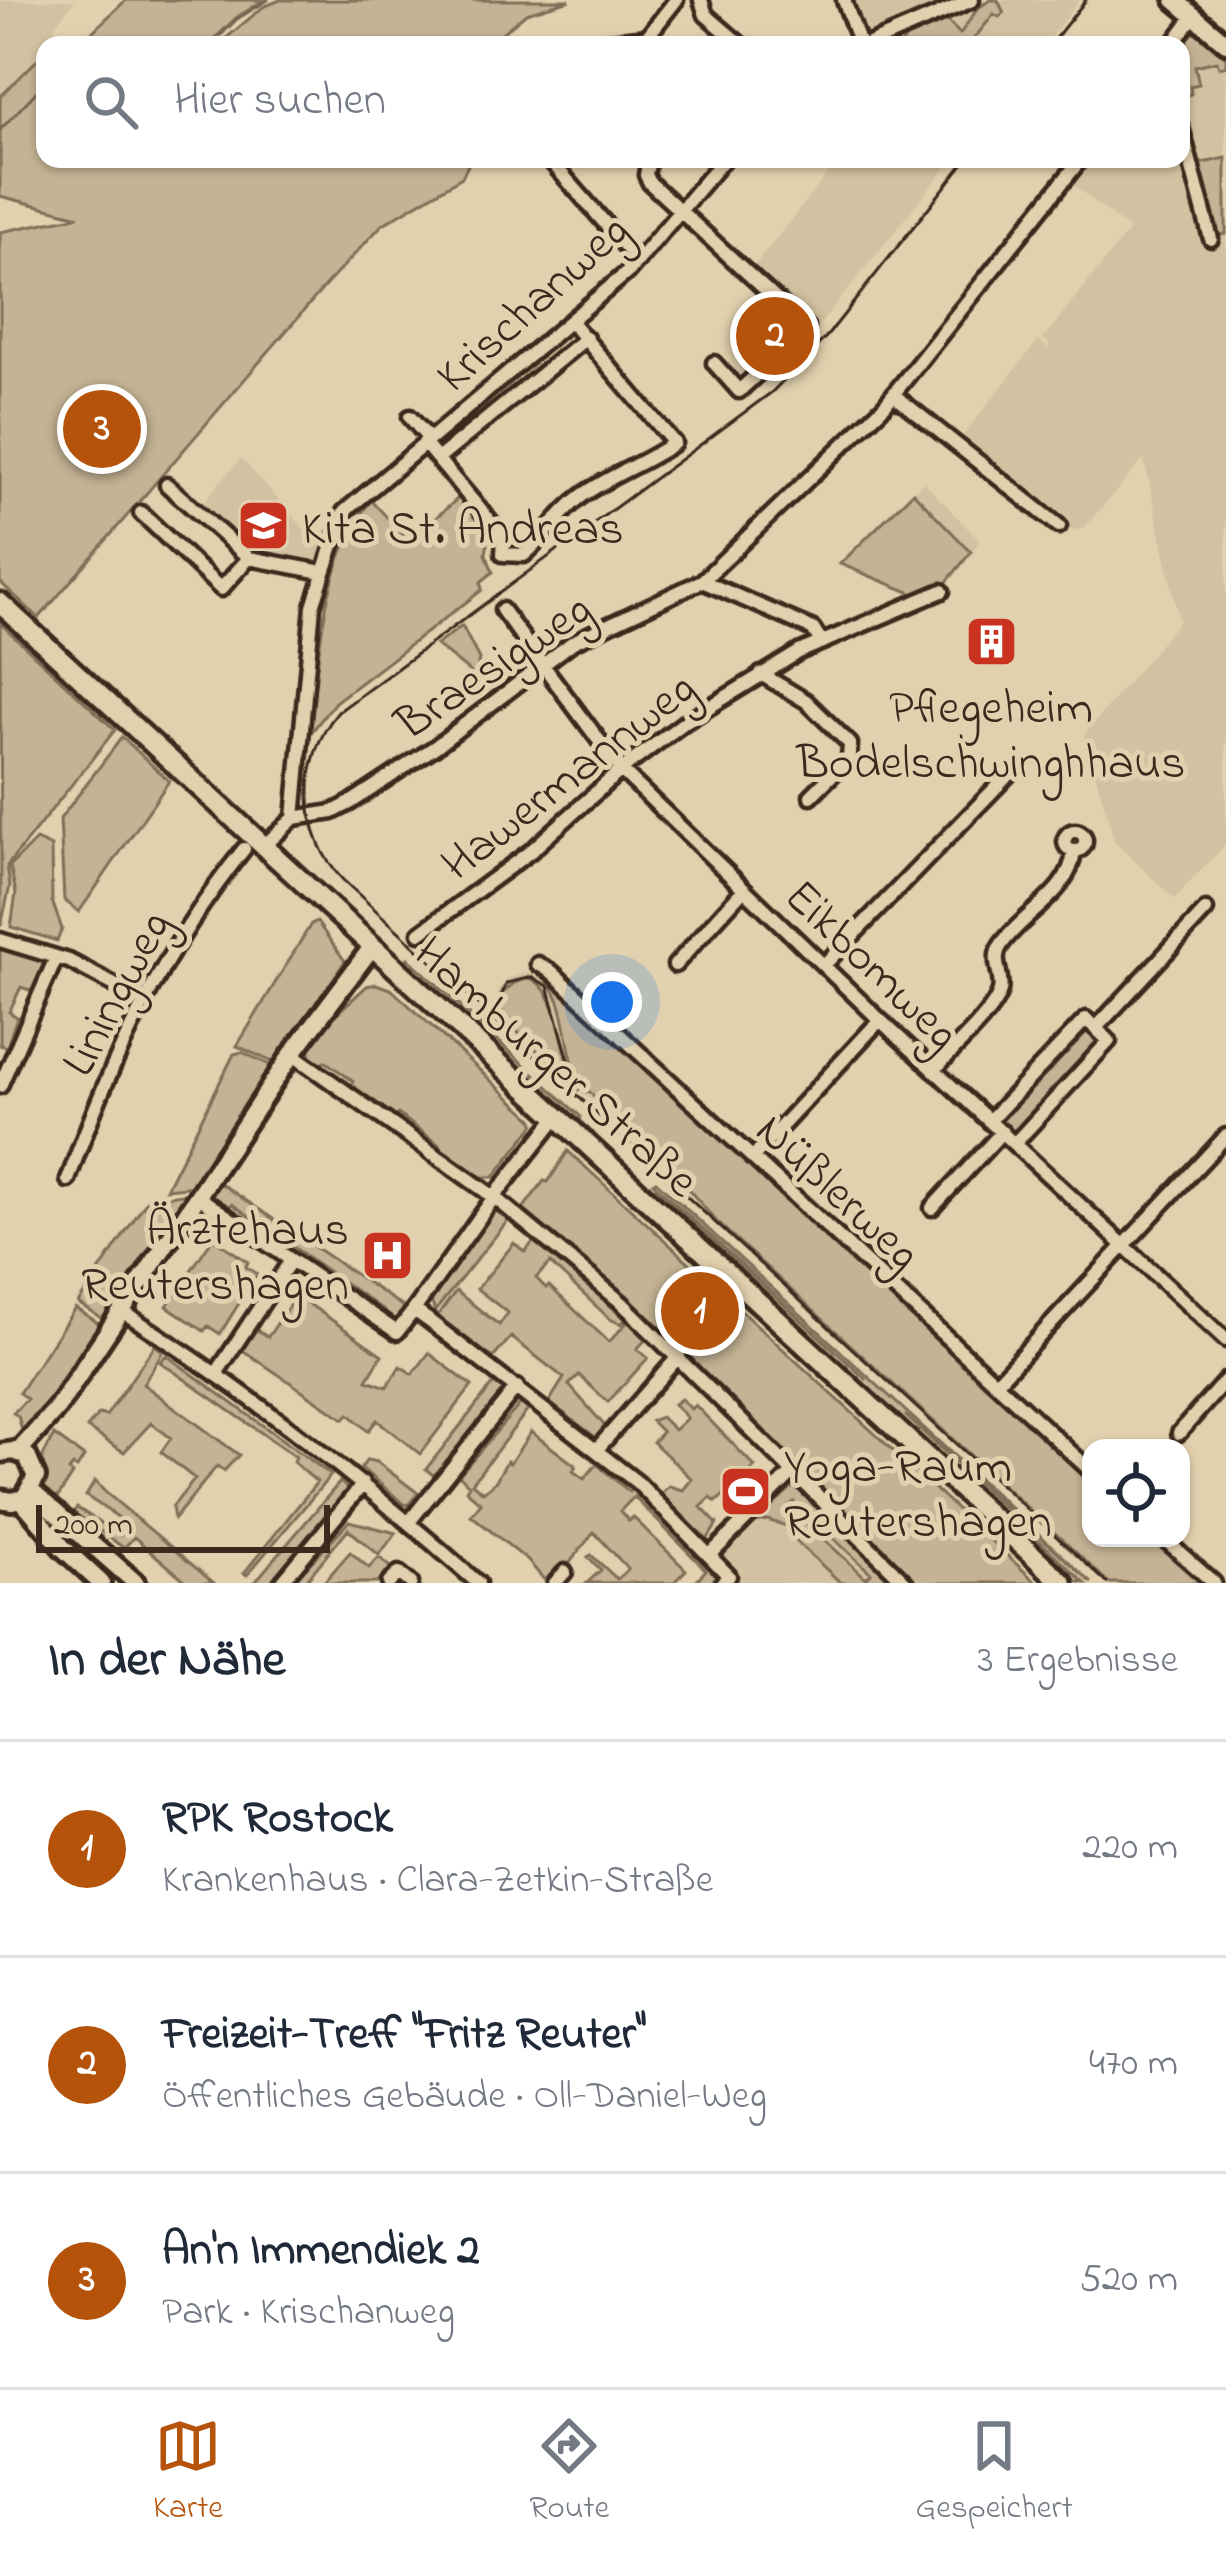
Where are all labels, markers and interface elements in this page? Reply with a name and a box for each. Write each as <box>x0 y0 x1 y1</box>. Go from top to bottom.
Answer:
search box <box>36 36 1190 168</box>
icon: search <box>78 69 144 135</box>
text: Hier suchen <box>174 69 386 135</box>
street label: Krischanweg <box>422 199 647 412</box>
pin: 2 <box>736 291 814 381</box>
pin: 3 <box>63 384 141 474</box>
place label: Kita St. Andreas <box>302 496 624 566</box>
school or university icon: Kita St. Andreas <box>235 498 291 554</box>
street label: Braesigweg <box>382 577 608 761</box>
building icon: Pflegeheim Bodelschwinghhaus <box>963 614 1019 670</box>
street label: Hawermannweg <box>428 656 713 901</box>
place label: Pflegeheim Bodelschwinghhaus <box>795 675 1186 801</box>
street label: Eikbomweg <box>766 865 974 1069</box>
street label: Liningweg <box>46 899 192 1090</box>
street label: Hamburger Straße <box>396 921 713 1217</box>
your location <box>582 972 642 1032</box>
street label: Nüßlerweg <box>737 1099 935 1290</box>
place label: Ärztehaus Reutershagen <box>81 1197 349 1323</box>
hospital icon: Ärztehaus Reutershagen <box>360 1227 416 1283</box>
pin: 1 <box>661 1266 739 1356</box>
place label: Yoga-Raum Reutershagen <box>784 1434 1052 1560</box>
map controls <box>1082 1439 1190 1547</box>
button: locate <box>1082 1439 1190 1547</box>
sports icon: Yoga-Raum Reutershagen <box>717 1464 773 1520</box>
scale bar <box>36 1499 330 1552</box>
text: 200 m <box>54 1502 133 1550</box>
text: In der Nähe <box>48 1624 285 1699</box>
text: 3 Ergebnisse <box>977 1633 1178 1690</box>
text: RPK Rostock <box>162 1787 393 1853</box>
text: 1 <box>81 1820 93 1877</box>
text: 220 m <box>1082 1820 1178 1877</box>
text: Krankenhaus · Clara-Zetkin-Straße <box>162 1853 713 1910</box>
text: Freizeit-Treff "Fritz Reuter" <box>162 2003 646 2069</box>
text: 2 <box>77 2036 97 2093</box>
text: 470 m <box>1089 2036 1178 2093</box>
text: Öffentliches Gebäude · Oll-Daniel-Weg <box>162 2069 767 2126</box>
text: An'n Immendiek 2 <box>162 2219 480 2285</box>
text: 3 <box>79 2252 95 2309</box>
text: 520 m <box>1079 2252 1178 2309</box>
text: Park · Krischanweg <box>162 2285 455 2342</box>
tab: Karte <box>153 2413 223 2533</box>
tab: Route <box>529 2413 609 2533</box>
tab: Gespeichert <box>916 2413 1073 2533</box>

